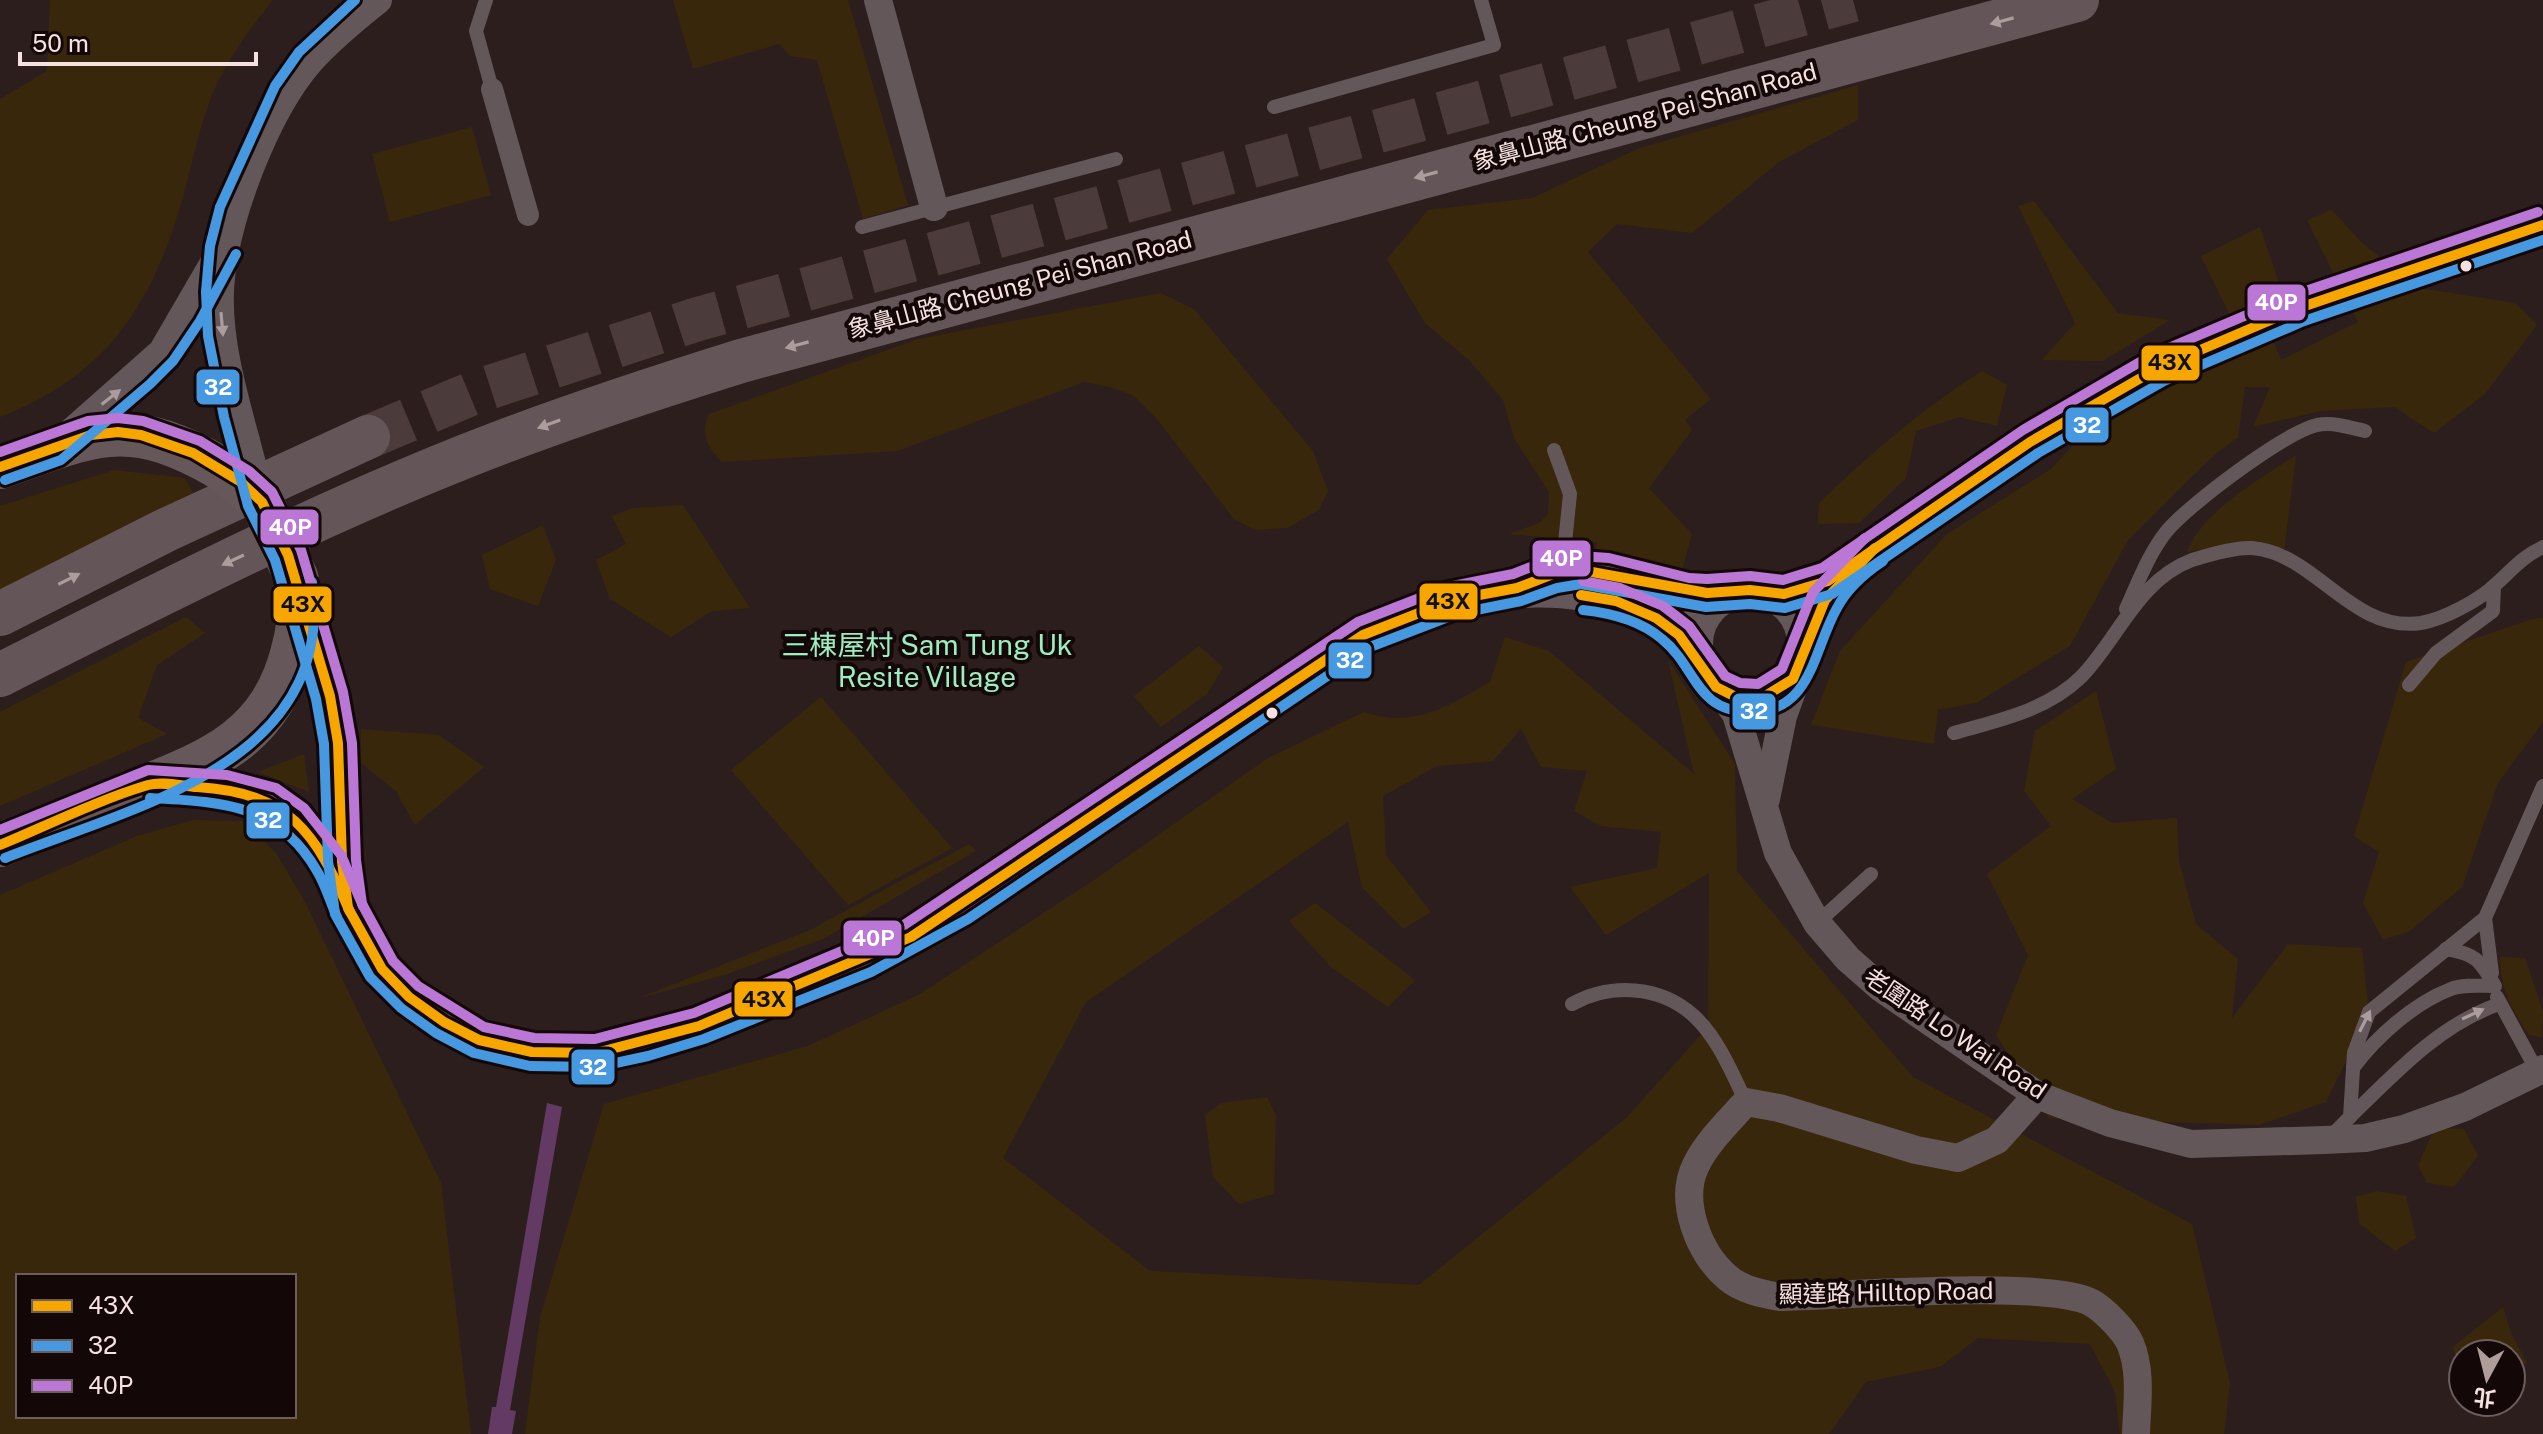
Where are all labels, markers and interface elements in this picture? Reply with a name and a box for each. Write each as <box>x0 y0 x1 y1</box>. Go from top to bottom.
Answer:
one-way arrow <box>1989 15 2014 27</box>
scale bar <box>20 16 256 66</box>
text: 50 m <box>32 29 89 57</box>
street label: 象鼻山路 Cheung Pei Shan Road <box>1470 57 1820 175</box>
one-way arrow <box>1413 170 1438 182</box>
street label: 象鼻山路 Cheung Pei Shan Road <box>845 225 1195 343</box>
unlabelled marker <box>2458 258 2474 274</box>
line badge: 40P <box>2246 283 2307 322</box>
text: 40P <box>2255 289 2297 315</box>
one-way arrow <box>216 312 229 337</box>
one-way arrow <box>784 340 809 352</box>
line badge: 43X <box>2140 344 2201 382</box>
text: 43X <box>2148 349 2193 375</box>
line badge: 32 <box>195 368 241 406</box>
text: 32 <box>204 374 232 400</box>
one-way arrow <box>101 389 121 405</box>
line badge: 32 <box>2064 406 2110 444</box>
text: 32 <box>2073 412 2101 438</box>
one-way arrow <box>537 418 561 431</box>
line badge: 40P <box>259 508 320 546</box>
text: 40P <box>269 514 311 540</box>
line badge: 40P <box>1531 539 1592 578</box>
text: 40P <box>1540 545 1582 571</box>
one-way arrow <box>222 553 245 567</box>
one-way arrow <box>58 572 81 585</box>
line badge: 43X <box>1418 582 1479 621</box>
line badge: 43X <box>272 585 333 624</box>
text: 43X <box>1426 588 1471 614</box>
text: 43X <box>281 591 326 617</box>
district label: 三棟屋村 Sam Tung Uk Resite Village <box>781 628 1073 693</box>
line badge: 32 <box>1327 641 1373 680</box>
text: 32 <box>1336 647 1364 673</box>
line badge: 32 <box>1731 692 1777 731</box>
text: 32 <box>1740 698 1768 724</box>
unlabelled marker <box>1264 705 1280 721</box>
line badge: 32 <box>245 801 291 840</box>
text: 32 <box>254 807 282 833</box>
line badge: 40P <box>842 919 903 957</box>
text: 40P <box>852 925 894 951</box>
street label: 老圍路 Lo Wai Road <box>1859 962 2052 1105</box>
line badge: 43X <box>733 980 794 1018</box>
text: 43X <box>742 986 787 1012</box>
one-way arrow <box>2462 1007 2485 1021</box>
one-way arrow <box>2359 1009 2372 1032</box>
line badge: 32 <box>570 1048 616 1086</box>
text: 32 <box>579 1054 607 1080</box>
legend <box>16 1274 296 1418</box>
street label: 顯達路 Hilltop Road <box>1778 1276 1994 1308</box>
text: 43X <box>88 1291 135 1319</box>
text: 32 <box>88 1331 117 1359</box>
north arrow <box>2447 1338 2527 1418</box>
text: 40P <box>88 1371 133 1399</box>
text: 北 <box>2472 1384 2497 1412</box>

